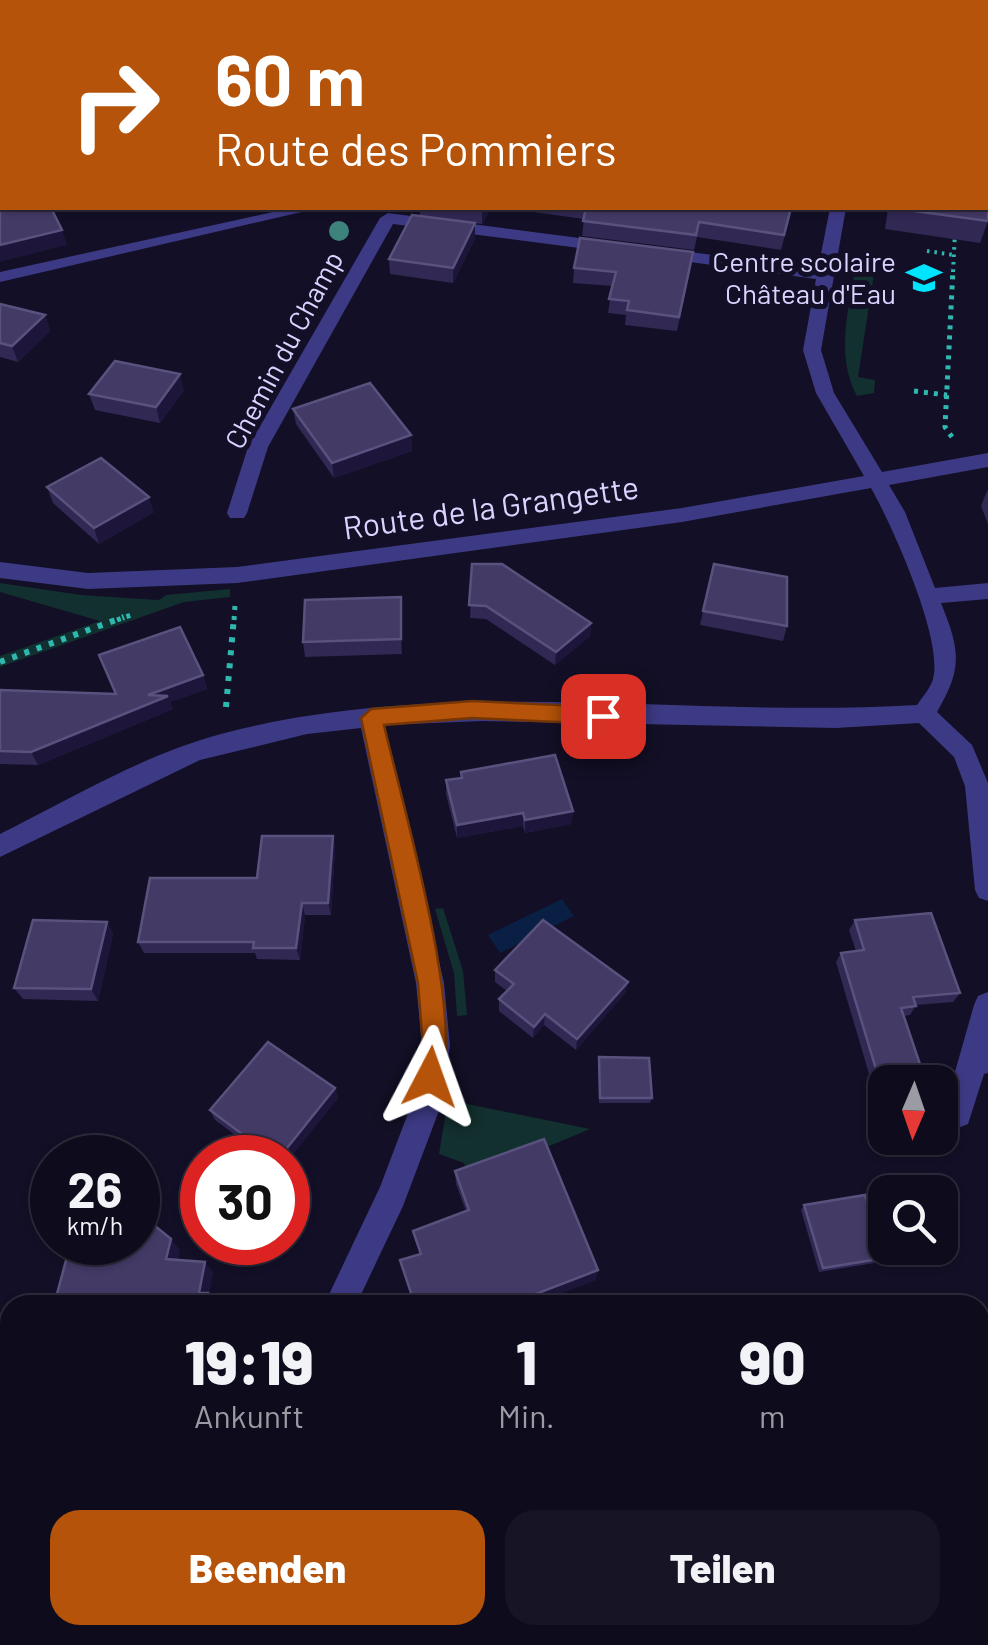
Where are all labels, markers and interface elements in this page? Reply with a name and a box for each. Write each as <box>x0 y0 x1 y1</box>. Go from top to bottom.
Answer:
text: 60 m <box>215 36 365 120</box>
icon: right <box>50 40 180 170</box>
text: Route des Pommiers <box>215 121 617 175</box>
place label: Centre scolaire Château d'Eau <box>712 244 896 310</box>
street label: Chemin du Champ <box>217 245 349 454</box>
school or university icon: Centre scolaire Château d'Eau <box>905 259 943 297</box>
street label: Route de la Grangette <box>340 466 641 546</box>
pin <box>561 674 646 759</box>
icon: arrive <box>576 689 631 744</box>
position arrow <box>378 1025 482 1129</box>
north arrow <box>868 1065 958 1155</box>
map controls <box>868 1065 958 1265</box>
speed limit sign: 30 <box>180 1135 310 1265</box>
text: 26 <box>68 1158 122 1218</box>
button: search <box>868 1175 958 1265</box>
text: km/h <box>67 1210 123 1240</box>
text: 19:19 <box>185 1325 314 1397</box>
text: 1 <box>516 1325 537 1397</box>
text: 90 <box>739 1325 805 1397</box>
text: Ankunft <box>194 1396 304 1434</box>
text: Min. <box>498 1396 555 1434</box>
text: m <box>759 1396 786 1434</box>
button: Beenden <box>50 1510 485 1625</box>
button: Teilen <box>505 1510 940 1625</box>

